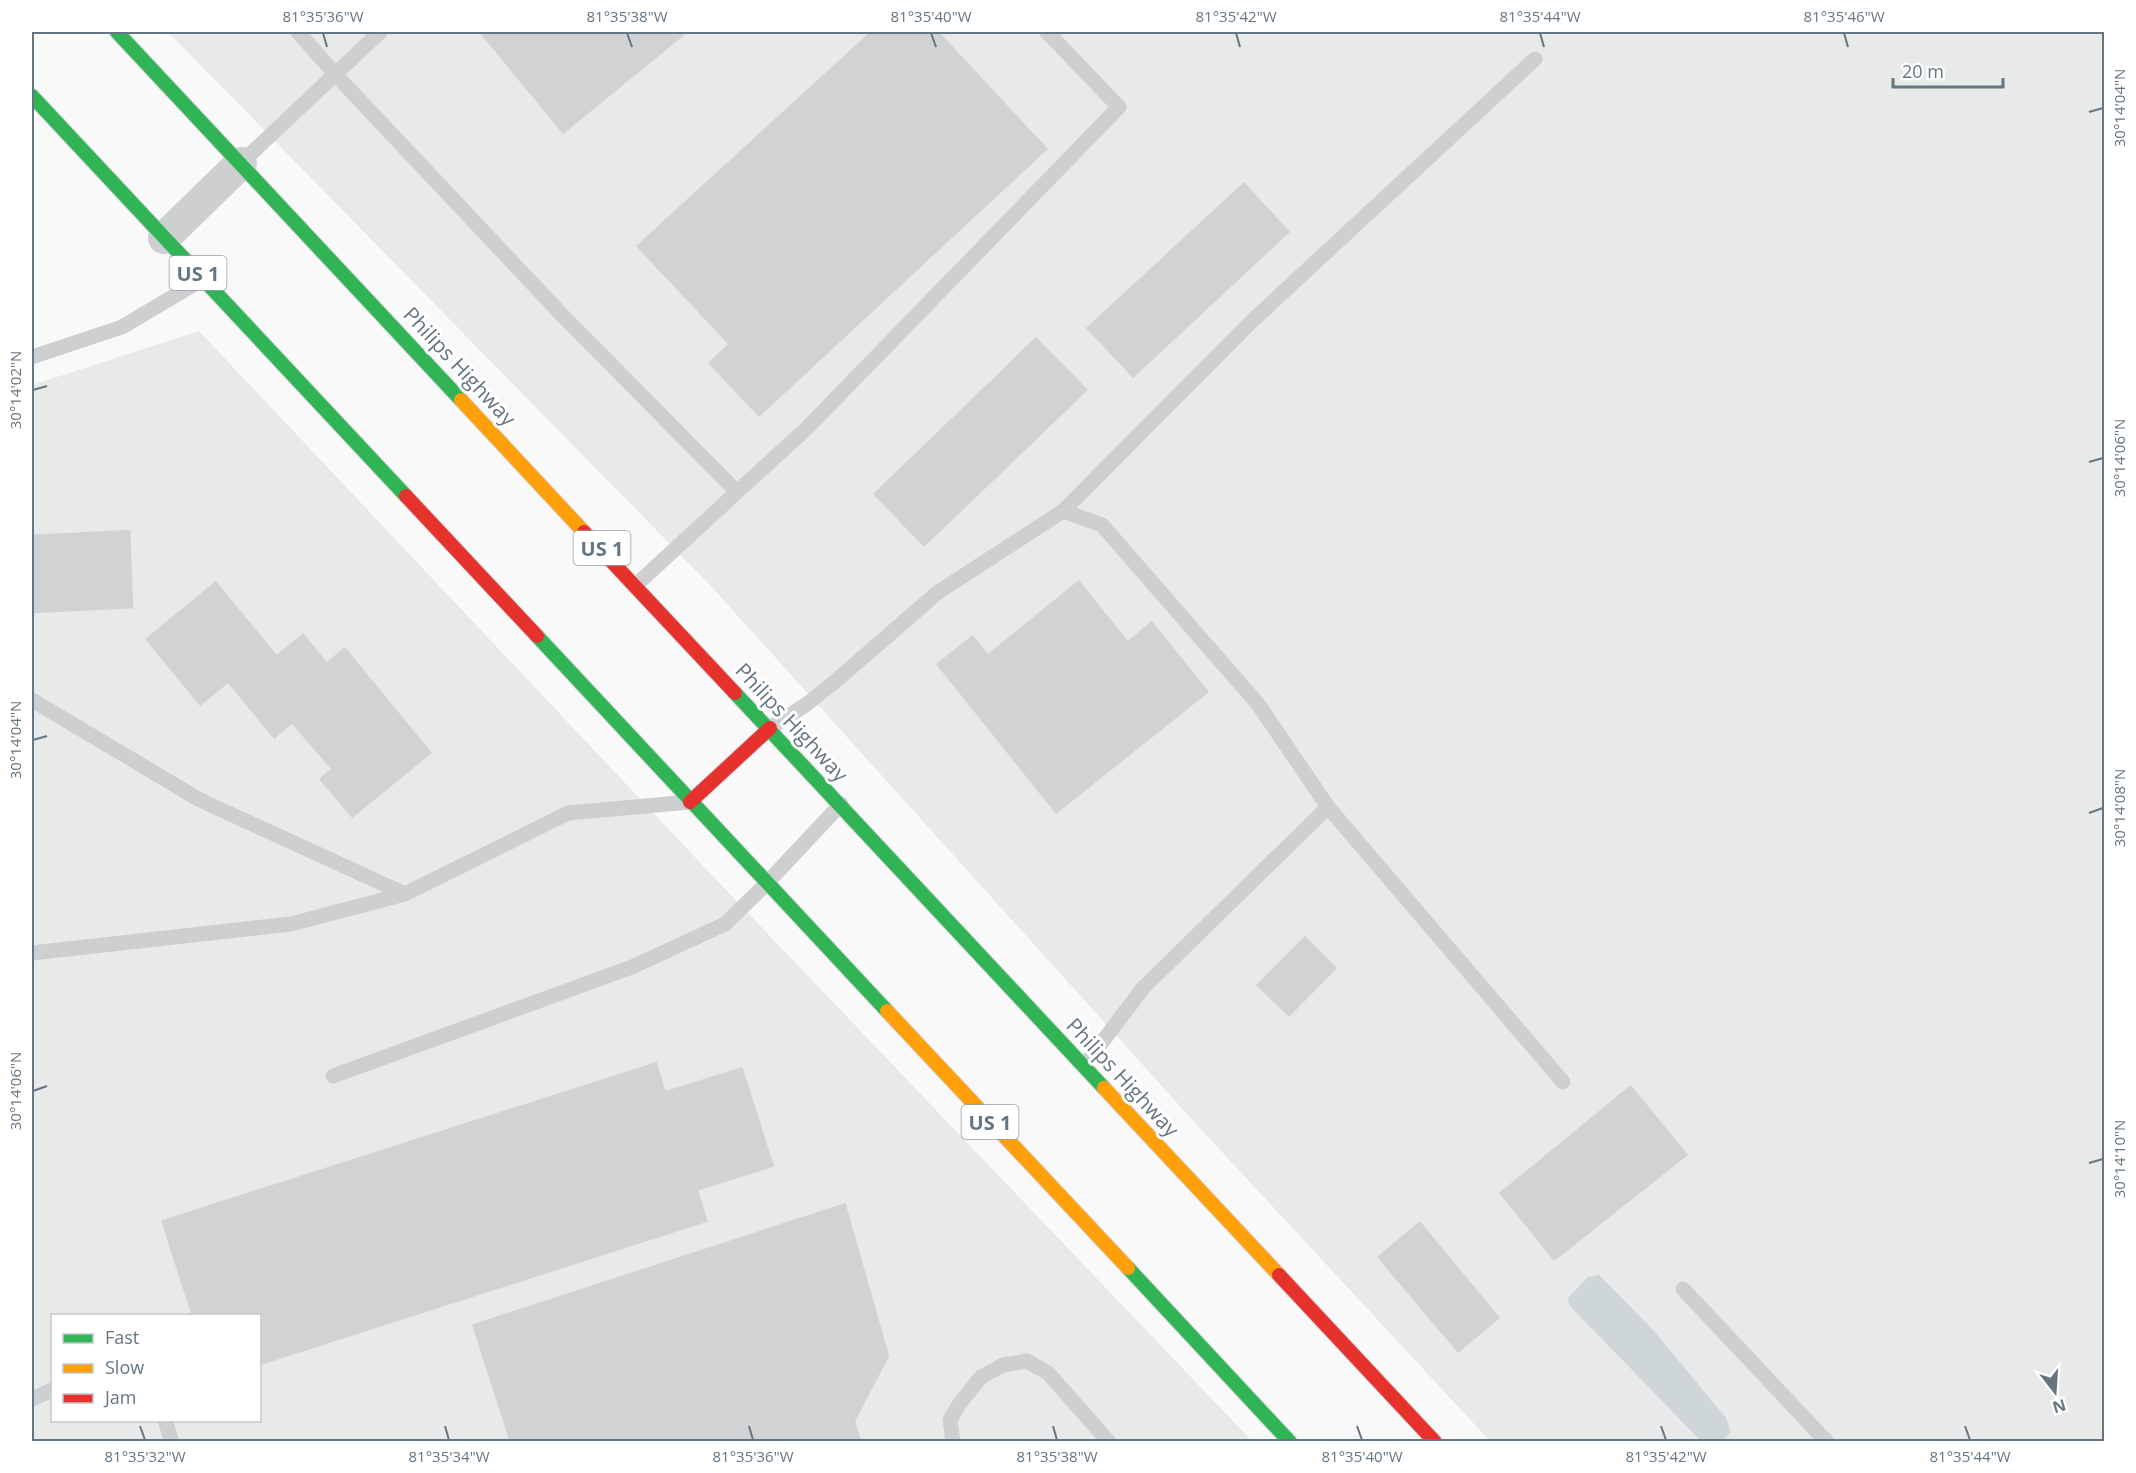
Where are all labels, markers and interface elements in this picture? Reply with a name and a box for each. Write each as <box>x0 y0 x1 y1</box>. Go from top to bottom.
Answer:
text: 81°35'36"W <box>283 6 364 26</box>
text: 81°35'38"W <box>587 6 668 26</box>
text: 81°35'40"W <box>891 6 972 26</box>
text: 81°35'42"W <box>1196 6 1277 26</box>
text: 81°35'44"W <box>1500 6 1581 26</box>
text: 81°35'46"W <box>1804 6 1885 26</box>
scale bar <box>1893 51 2002 89</box>
text: 20 m <box>1902 59 1944 83</box>
text: 30°14'04"N <box>2109 69 2129 147</box>
road number: US 1 <box>170 256 226 290</box>
street label: Philips Highway <box>397 300 523 432</box>
text: 30°14'02"N <box>5 351 25 429</box>
text: 30°14'06"N <box>2109 419 2129 497</box>
road number: US 1 <box>574 531 630 565</box>
street label: Philips Highway <box>729 656 855 788</box>
text: 30°14'04"N <box>5 701 25 779</box>
text: 30°14'08"N <box>2109 769 2129 847</box>
street label: Philips Highway <box>1060 1011 1186 1143</box>
text: 30°14'06"N <box>5 1052 25 1130</box>
road number: US 1 <box>962 1105 1018 1139</box>
text: 30°14'10"N <box>2109 1120 2129 1198</box>
legend <box>51 1314 261 1422</box>
text: Fast <box>105 1325 139 1349</box>
text: Slow <box>105 1355 144 1379</box>
north arrow <box>2025 1362 2085 1422</box>
text: Jam <box>103 1385 137 1409</box>
text: N <box>2050 1394 2069 1419</box>
text: 81°35'32"W <box>105 1446 186 1466</box>
text: 81°35'34"W <box>409 1446 490 1466</box>
text: 81°35'36"W <box>713 1446 794 1466</box>
text: 81°35'38"W <box>1017 1446 1098 1466</box>
text: 81°35'40"W <box>1322 1446 1403 1466</box>
text: 81°35'42"W <box>1626 1446 1707 1466</box>
text: 81°35'44"W <box>1930 1446 2011 1466</box>

